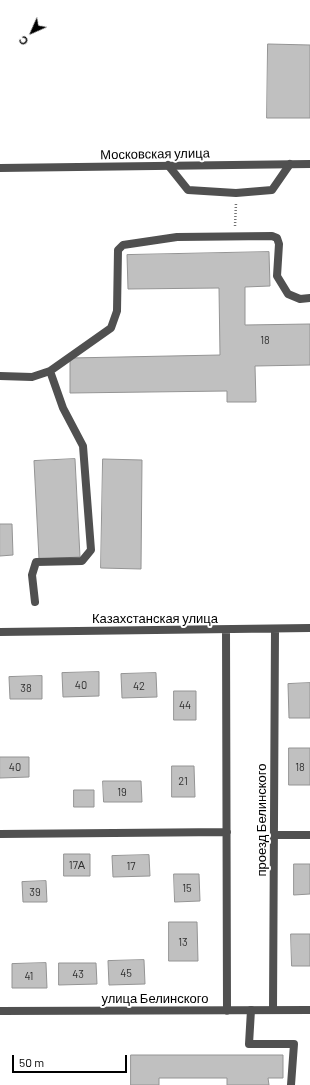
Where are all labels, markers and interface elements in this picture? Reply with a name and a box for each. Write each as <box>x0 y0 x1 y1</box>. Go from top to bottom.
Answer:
north arrow <box>12 12 52 52</box>
text: С <box>16 33 31 48</box>
street label: Московская улица <box>100 145 210 163</box>
house number: 18 <box>260 333 270 347</box>
street label: Казахстанская улица <box>92 611 218 627</box>
house number: 40 <box>75 678 87 692</box>
house number: 42 <box>133 679 145 693</box>
house number: 38 <box>20 681 32 695</box>
house number: 44 <box>179 698 191 712</box>
house number: 40 <box>9 760 21 774</box>
house number: 18 <box>295 760 305 774</box>
street label: проезд Белинского <box>254 764 270 876</box>
house number: 21 <box>178 774 188 788</box>
house number: 19 <box>117 785 127 799</box>
house number: 17А <box>69 858 85 872</box>
house number: 17 <box>126 859 136 873</box>
house number: 15 <box>182 881 192 895</box>
house number: 39 <box>29 885 41 899</box>
house number: 13 <box>178 935 188 949</box>
house number: 45 <box>120 966 132 980</box>
house number: 43 <box>72 967 84 981</box>
house number: 41 <box>25 969 33 983</box>
street label: улица Белинского <box>102 991 208 1007</box>
scale bar <box>14 1047 129 1073</box>
text: 50 m <box>19 1055 44 1069</box>

